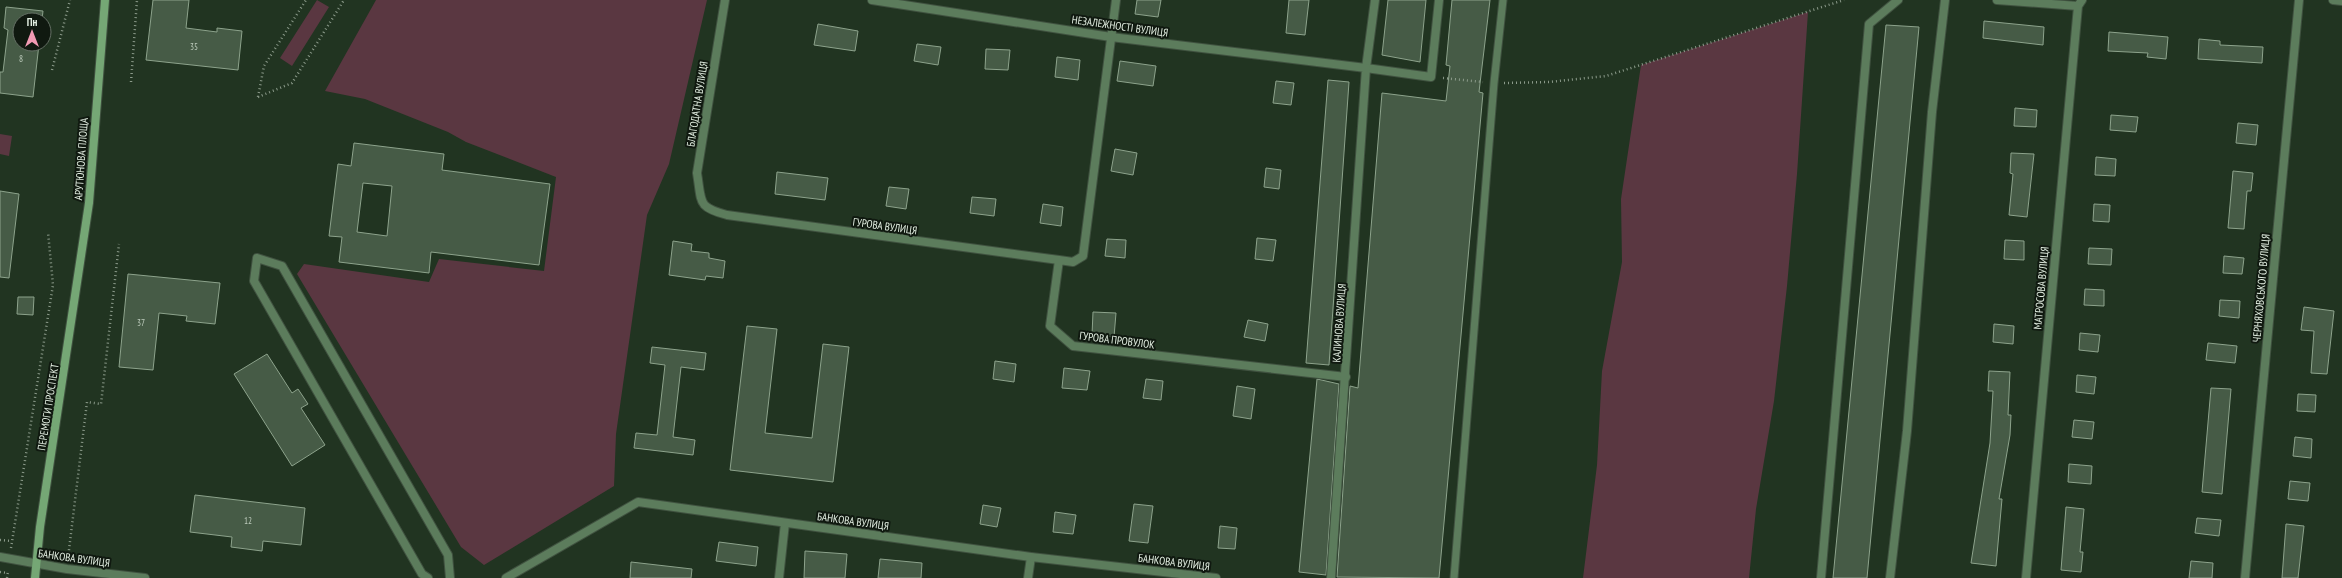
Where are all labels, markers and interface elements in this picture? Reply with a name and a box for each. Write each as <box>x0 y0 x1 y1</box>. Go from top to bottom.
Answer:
north arrow <box>12 12 52 52</box>
street label: НЕЗАЛЕЖНОСТІ ВУЛИЦЯ <box>1071 12 1169 40</box>
text: Пн <box>27 15 37 29</box>
house number: 35 <box>190 41 198 52</box>
house number: 8 <box>19 53 23 64</box>
street label: БЛАГОДАТНА ВУЛИЦЯ <box>683 60 711 148</box>
street label: АРУТЮНОВА ПЛОЩА <box>71 117 91 201</box>
street label: ГУРОВА ВУЛИЦЯ <box>852 215 918 237</box>
street label: ЧЕРНЯХОВСЬКОГО ВУЛИЦЯ <box>2249 233 2273 343</box>
street label: МАТРОСОВА ВУЛИЦЯ <box>2030 246 2052 330</box>
street label: КАЛИНОВА ВУЛИЦЯ <box>1329 283 1349 363</box>
house number: 37 <box>137 317 145 328</box>
street label: ГУРОВА ПРОВУЛОК <box>1079 328 1156 352</box>
street label: ПЕРЕМОГИ ПРОСПЕКТ <box>34 362 62 451</box>
street label: БАНКОВА ВУЛИЦЯ <box>816 509 890 533</box>
house number: 12 <box>244 515 252 526</box>
street label: БАНКОВА ВУЛИЦЯ <box>37 546 111 570</box>
street label: БАНКОВА ВУЛИЦЯ <box>1137 551 1211 573</box>

